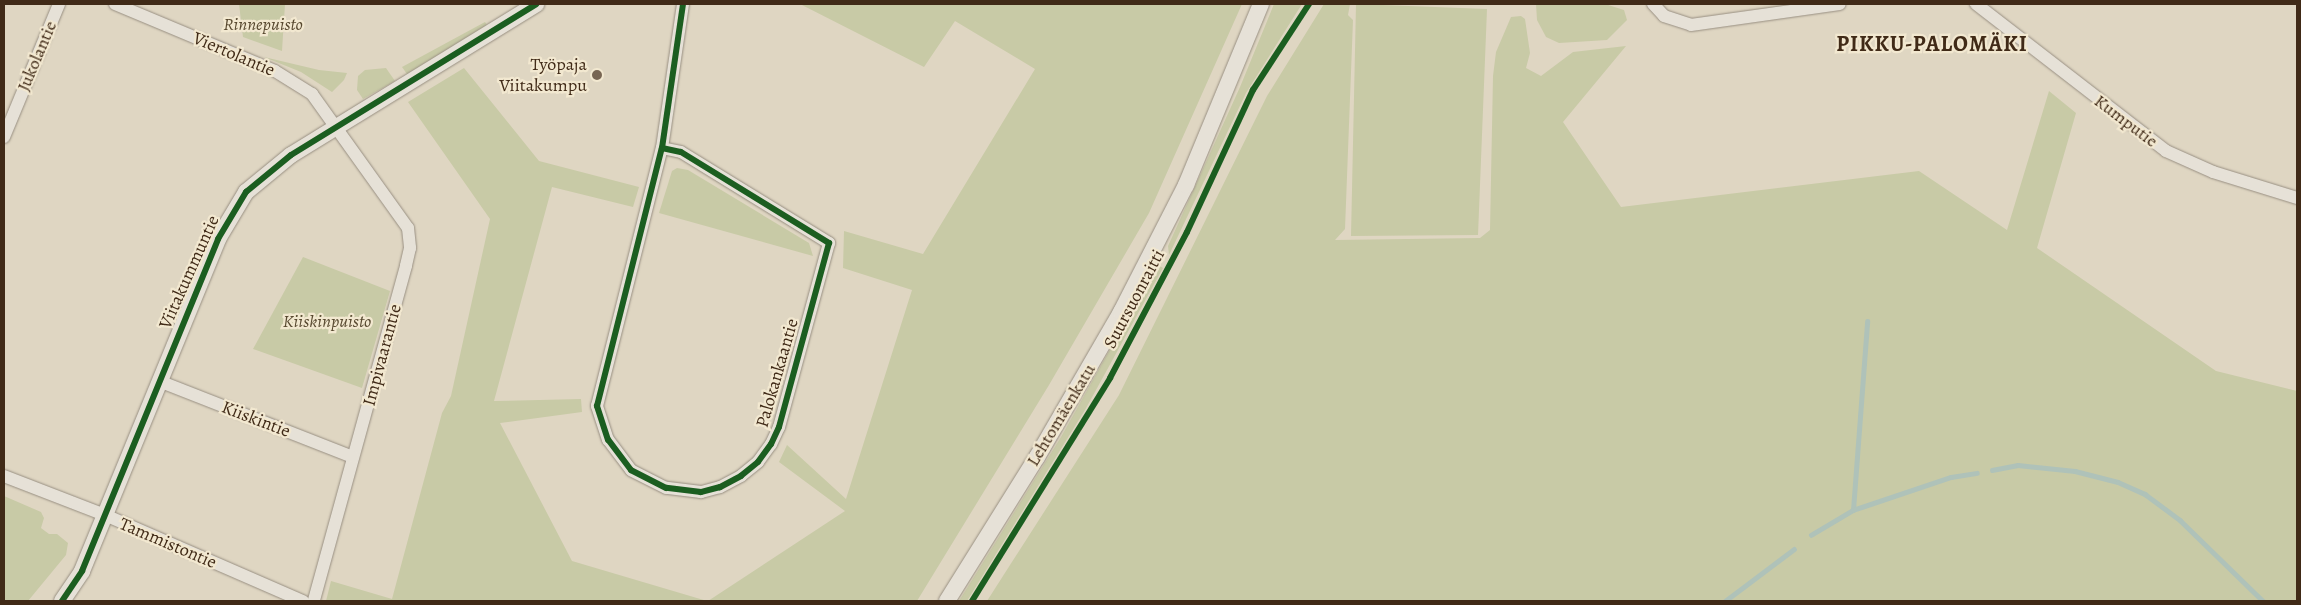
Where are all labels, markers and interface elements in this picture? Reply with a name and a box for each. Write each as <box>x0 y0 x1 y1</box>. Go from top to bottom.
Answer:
park label: Rinnepuisto <box>223 13 303 35</box>
street label: Jukolantie <box>13 18 61 94</box>
street label: Viertolantie <box>190 27 278 81</box>
district label: PIKKU-PALOMÄKI <box>1835 32 2029 58</box>
place label: Työpaja Viitakumpu <box>499 54 587 96</box>
marker: Työpaja Viitakumpu <box>591 69 603 81</box>
street label: Kumputie <box>2090 90 2162 152</box>
street label: Viitakummuntie <box>154 212 224 332</box>
street label: Suursuonraitti <box>1099 246 1169 352</box>
street label: Impivaarantie <box>358 302 406 408</box>
park label: Kiiskinpuisto <box>283 310 371 332</box>
street label: Palokankaantie <box>751 316 803 430</box>
street label: Lehtomäenkatu <box>1022 360 1100 470</box>
street label: Kiiskintie <box>219 396 293 442</box>
street label: Tammistontie <box>116 513 220 573</box>

